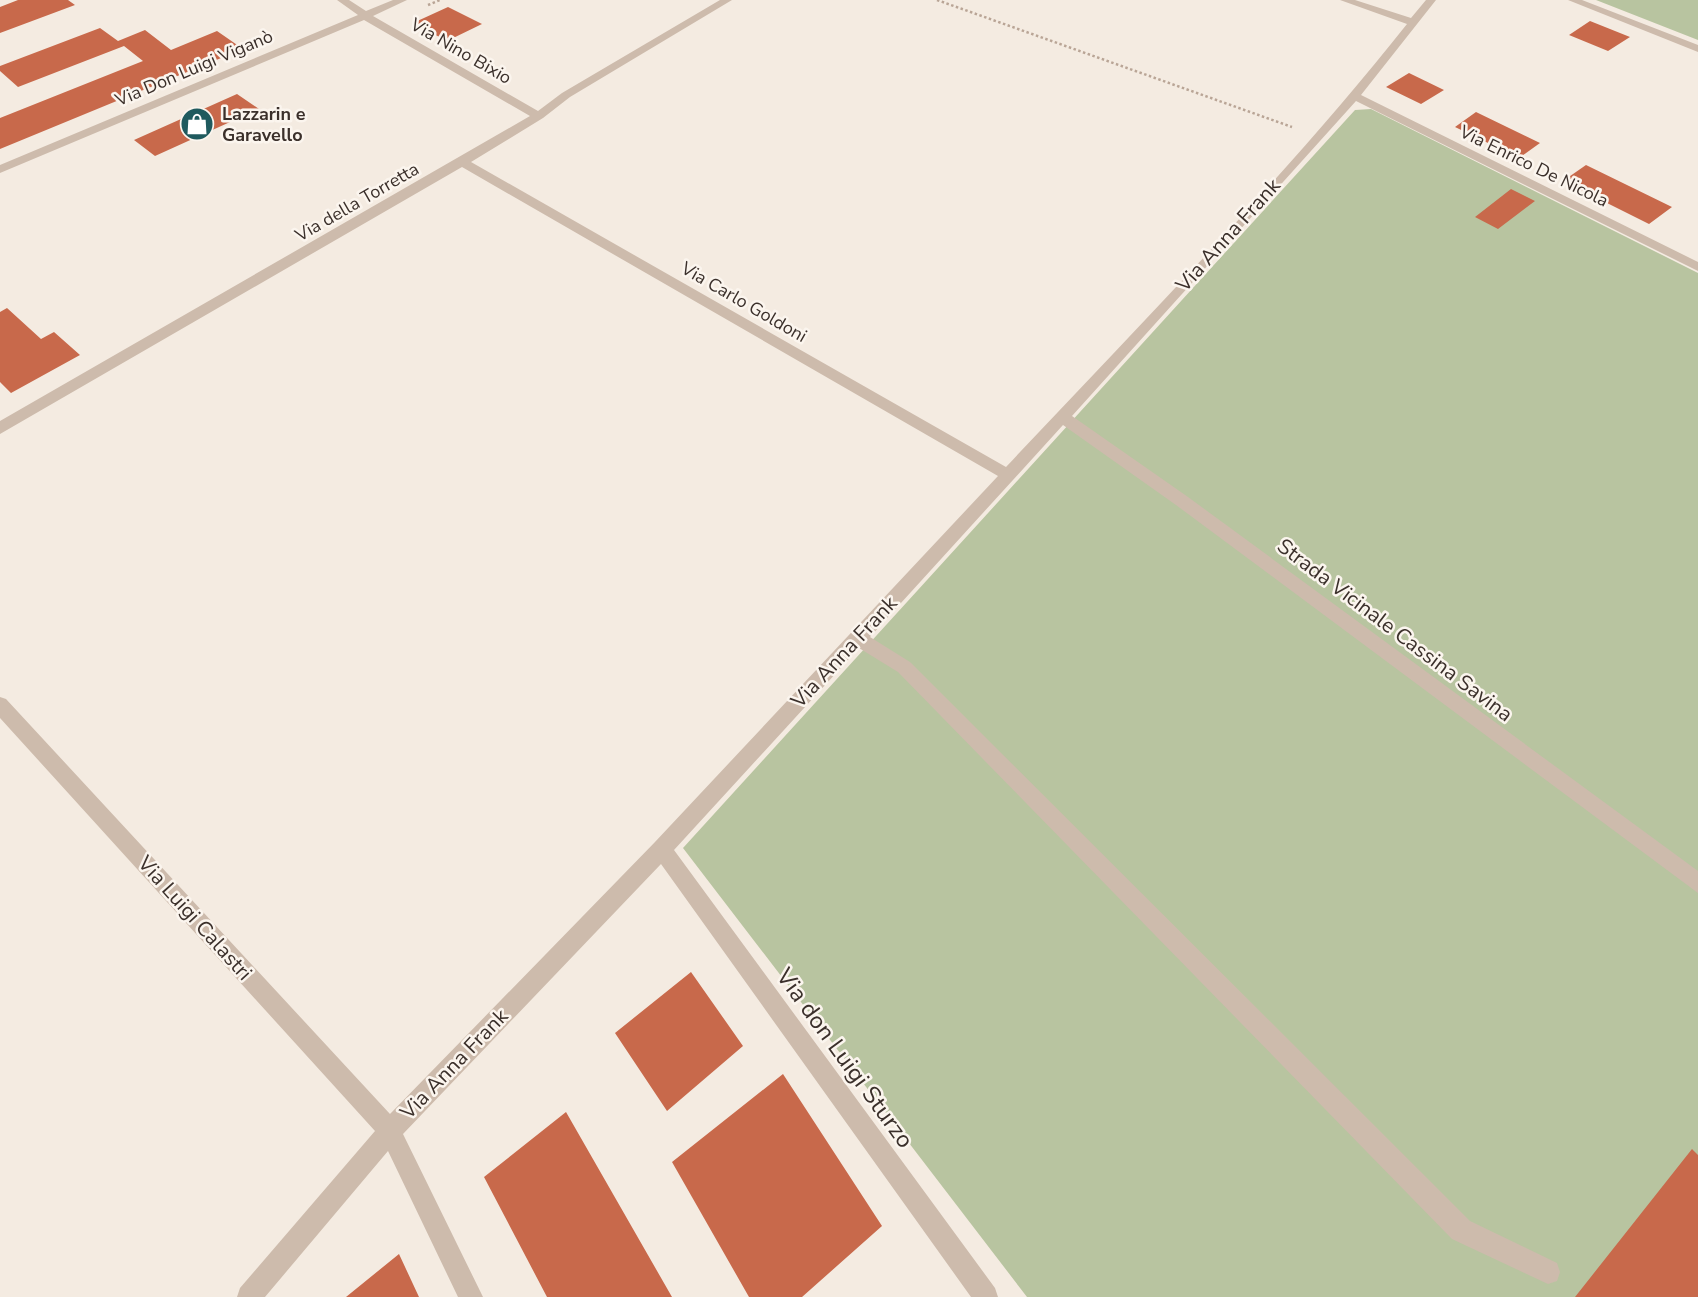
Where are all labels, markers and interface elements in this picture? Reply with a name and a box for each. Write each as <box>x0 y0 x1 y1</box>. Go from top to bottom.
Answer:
street label: Via Nino Bixio <box>405 12 516 90</box>
street label: Via Don Luigi Viganò <box>111 24 277 112</box>
place label: Lazzarin e Garavello <box>222 102 306 147</box>
shop icon: Lazzarin e Garavello <box>178 105 216 143</box>
street label: Via Enrico De Nicola <box>1455 119 1612 213</box>
street label: Via della Torretta <box>290 157 423 248</box>
street label: Via Anna Frank <box>1169 172 1287 299</box>
street label: Via Carlo Goldoni <box>676 256 811 348</box>
street label: Strada Vicinale Cassina Savina <box>1271 532 1519 728</box>
street label: Via Anna Frank <box>784 589 904 715</box>
street label: Via Luigi Calastri <box>131 849 258 986</box>
street label: Via don Luigi Sturzo <box>768 961 921 1154</box>
street label: Via Anna Frank <box>393 1002 514 1126</box>

